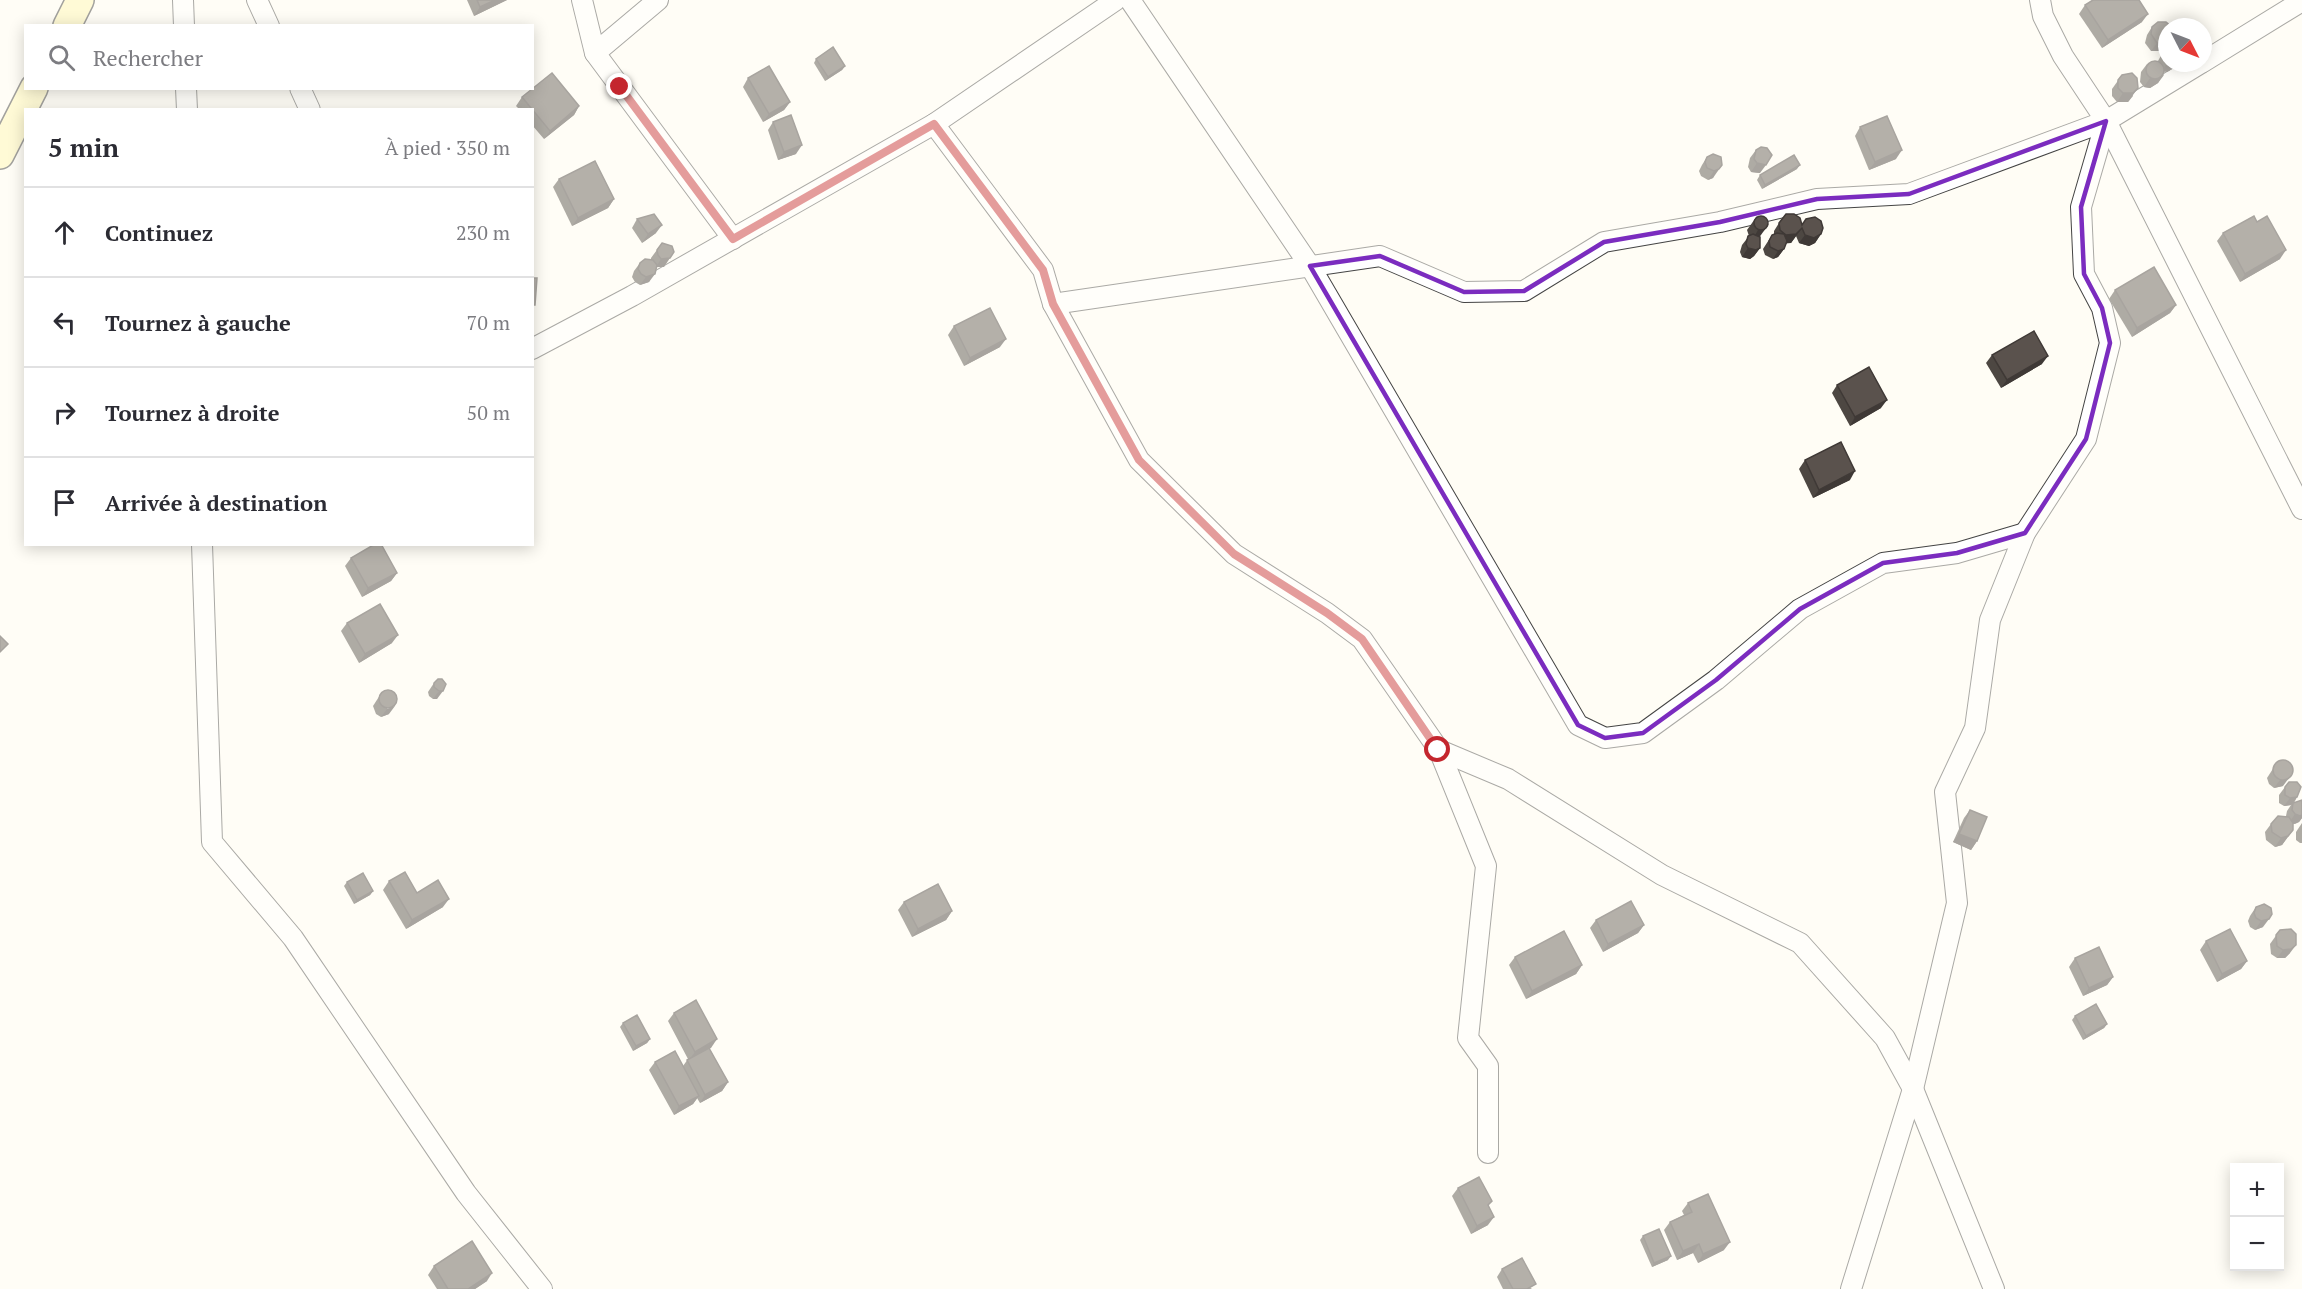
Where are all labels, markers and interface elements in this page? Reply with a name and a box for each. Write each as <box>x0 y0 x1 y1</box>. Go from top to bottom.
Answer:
north arrow <box>2158 18 2212 72</box>
search box <box>24 24 534 90</box>
icon: search <box>45 41 78 74</box>
text: Rechercher <box>93 43 203 72</box>
route end <box>606 73 632 99</box>
text: 5 min <box>48 130 119 164</box>
text: À pied · 350 m <box>385 134 510 161</box>
icon: ahead <box>48 216 81 249</box>
text: Continuez <box>105 218 213 247</box>
text: 230 m <box>456 219 510 246</box>
icon: left <box>48 306 81 339</box>
text: Tournez à gauche <box>105 308 291 337</box>
text: 70 m <box>467 309 510 336</box>
icon: right <box>48 396 81 429</box>
text: Tournez à droite <box>105 398 280 427</box>
text: 50 m <box>467 399 510 426</box>
icon: arrive <box>48 486 81 519</box>
text: Arrivée à destination <box>105 488 327 517</box>
route start <box>1424 736 1450 762</box>
map controls <box>2230 1163 2284 1271</box>
button: + <box>2230 1163 2284 1217</box>
button: − <box>2230 1217 2284 1271</box>

